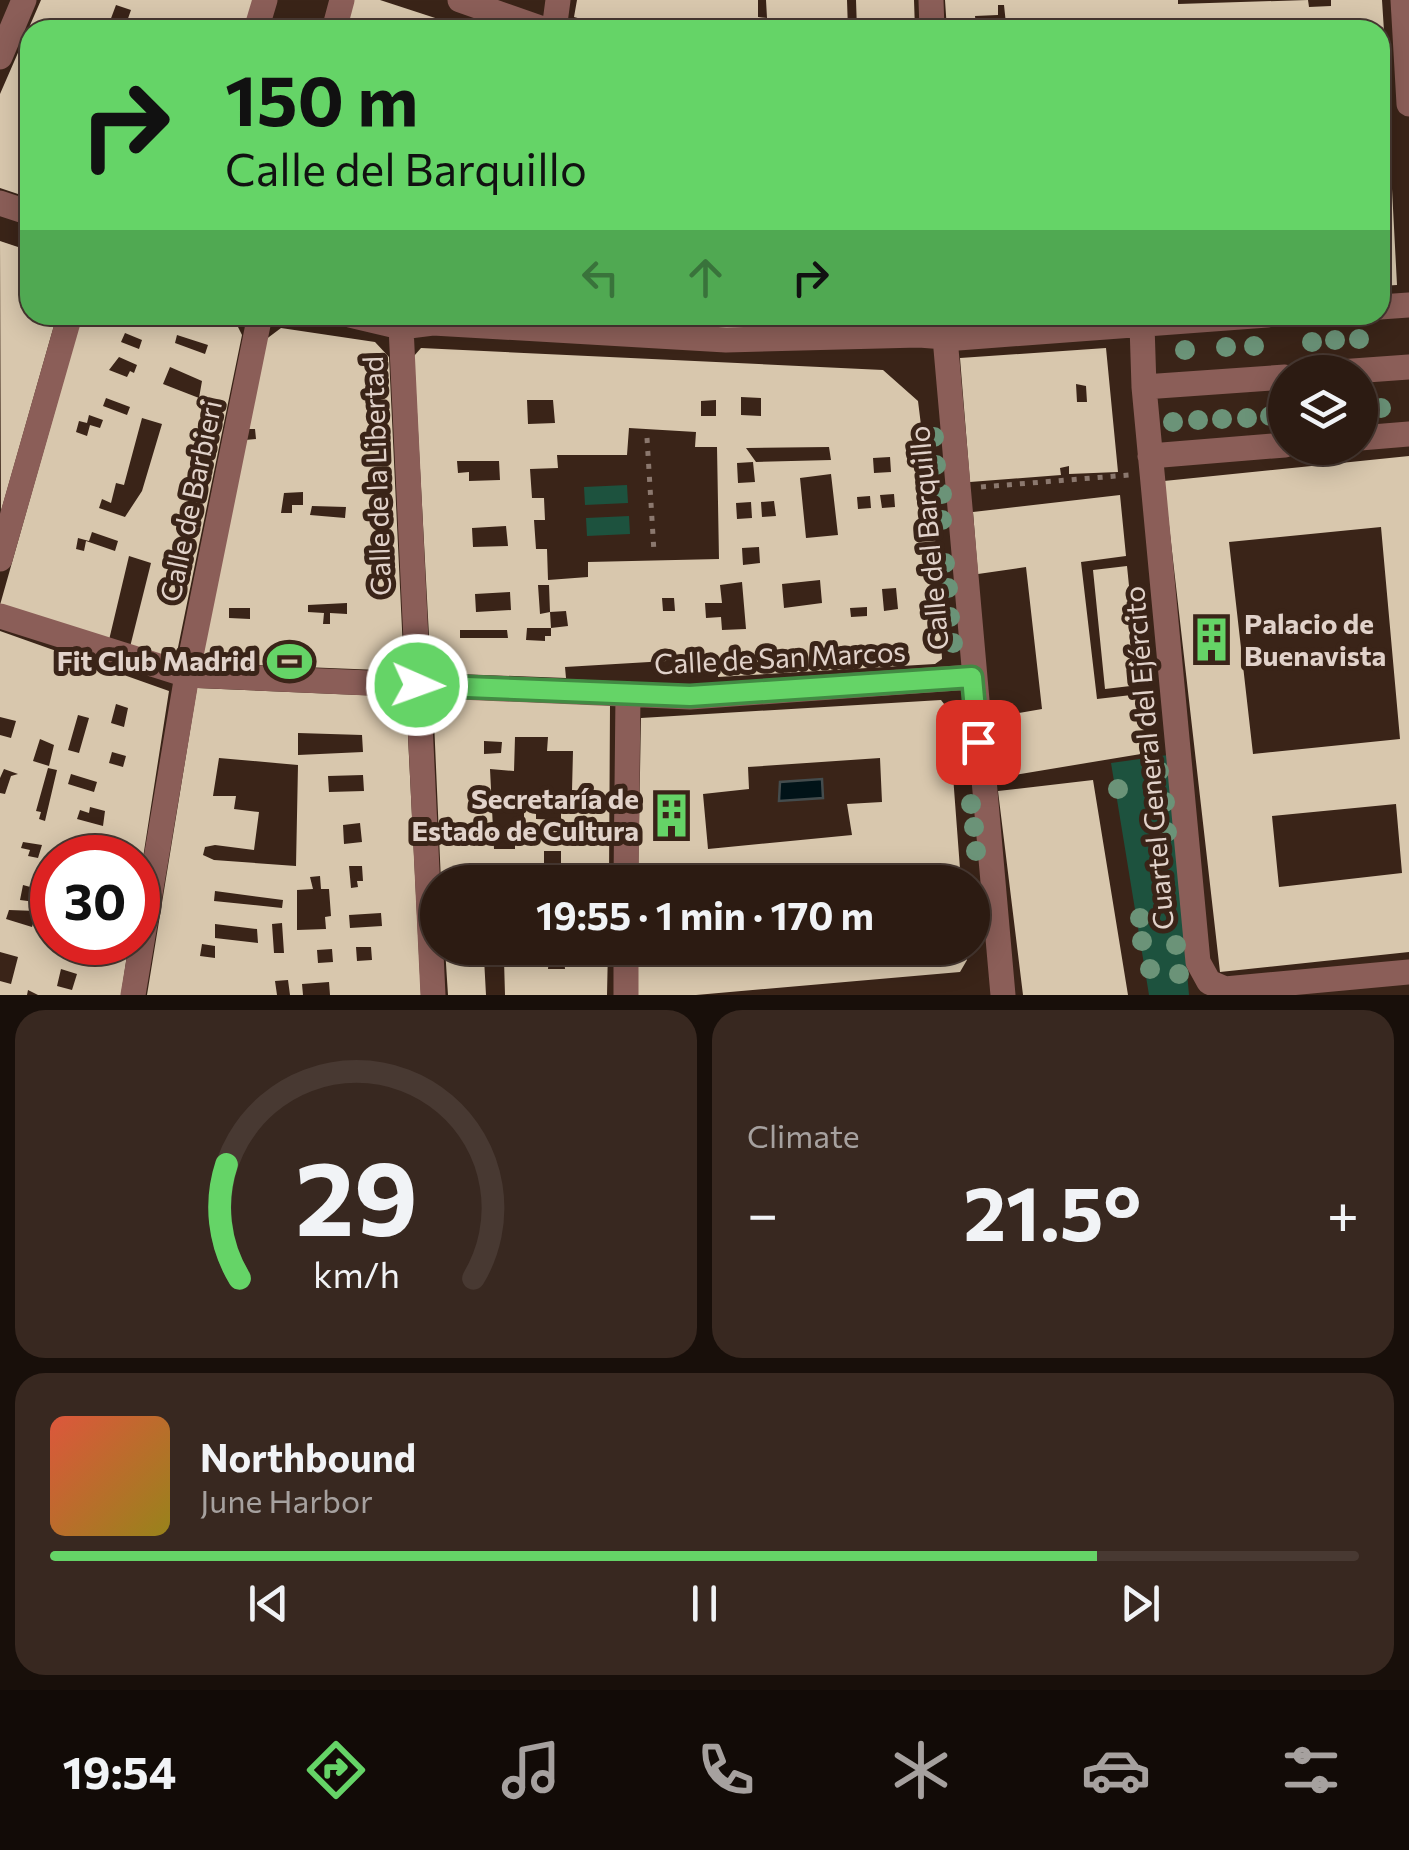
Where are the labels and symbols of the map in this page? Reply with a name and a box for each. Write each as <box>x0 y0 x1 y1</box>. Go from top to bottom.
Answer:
street label: Calle de la Libertad <box>355 356 397 596</box>
street label: Calle de Barbieri <box>152 397 228 605</box>
street label: Calle del Barquillo <box>901 424 955 652</box>
street label: Cuartel General del Ejército <box>1116 585 1180 931</box>
place label: Palacio de Buenavista <box>1244 606 1386 672</box>
building icon: Palacio de Buenavista <box>1187 616 1235 664</box>
position arrow <box>365 633 469 737</box>
street label: Calle de San Marcos <box>653 633 907 681</box>
sports icon: Fit Club Madrid <box>265 637 313 685</box>
place label: Fit Club Madrid <box>57 643 256 677</box>
pin <box>936 700 1021 785</box>
place label: Secretaría de Estado de Cultura <box>412 781 639 847</box>
building icon: Secretaría de Estado de Cultura <box>648 791 696 839</box>
speed limit sign: 30 <box>30 835 160 965</box>

